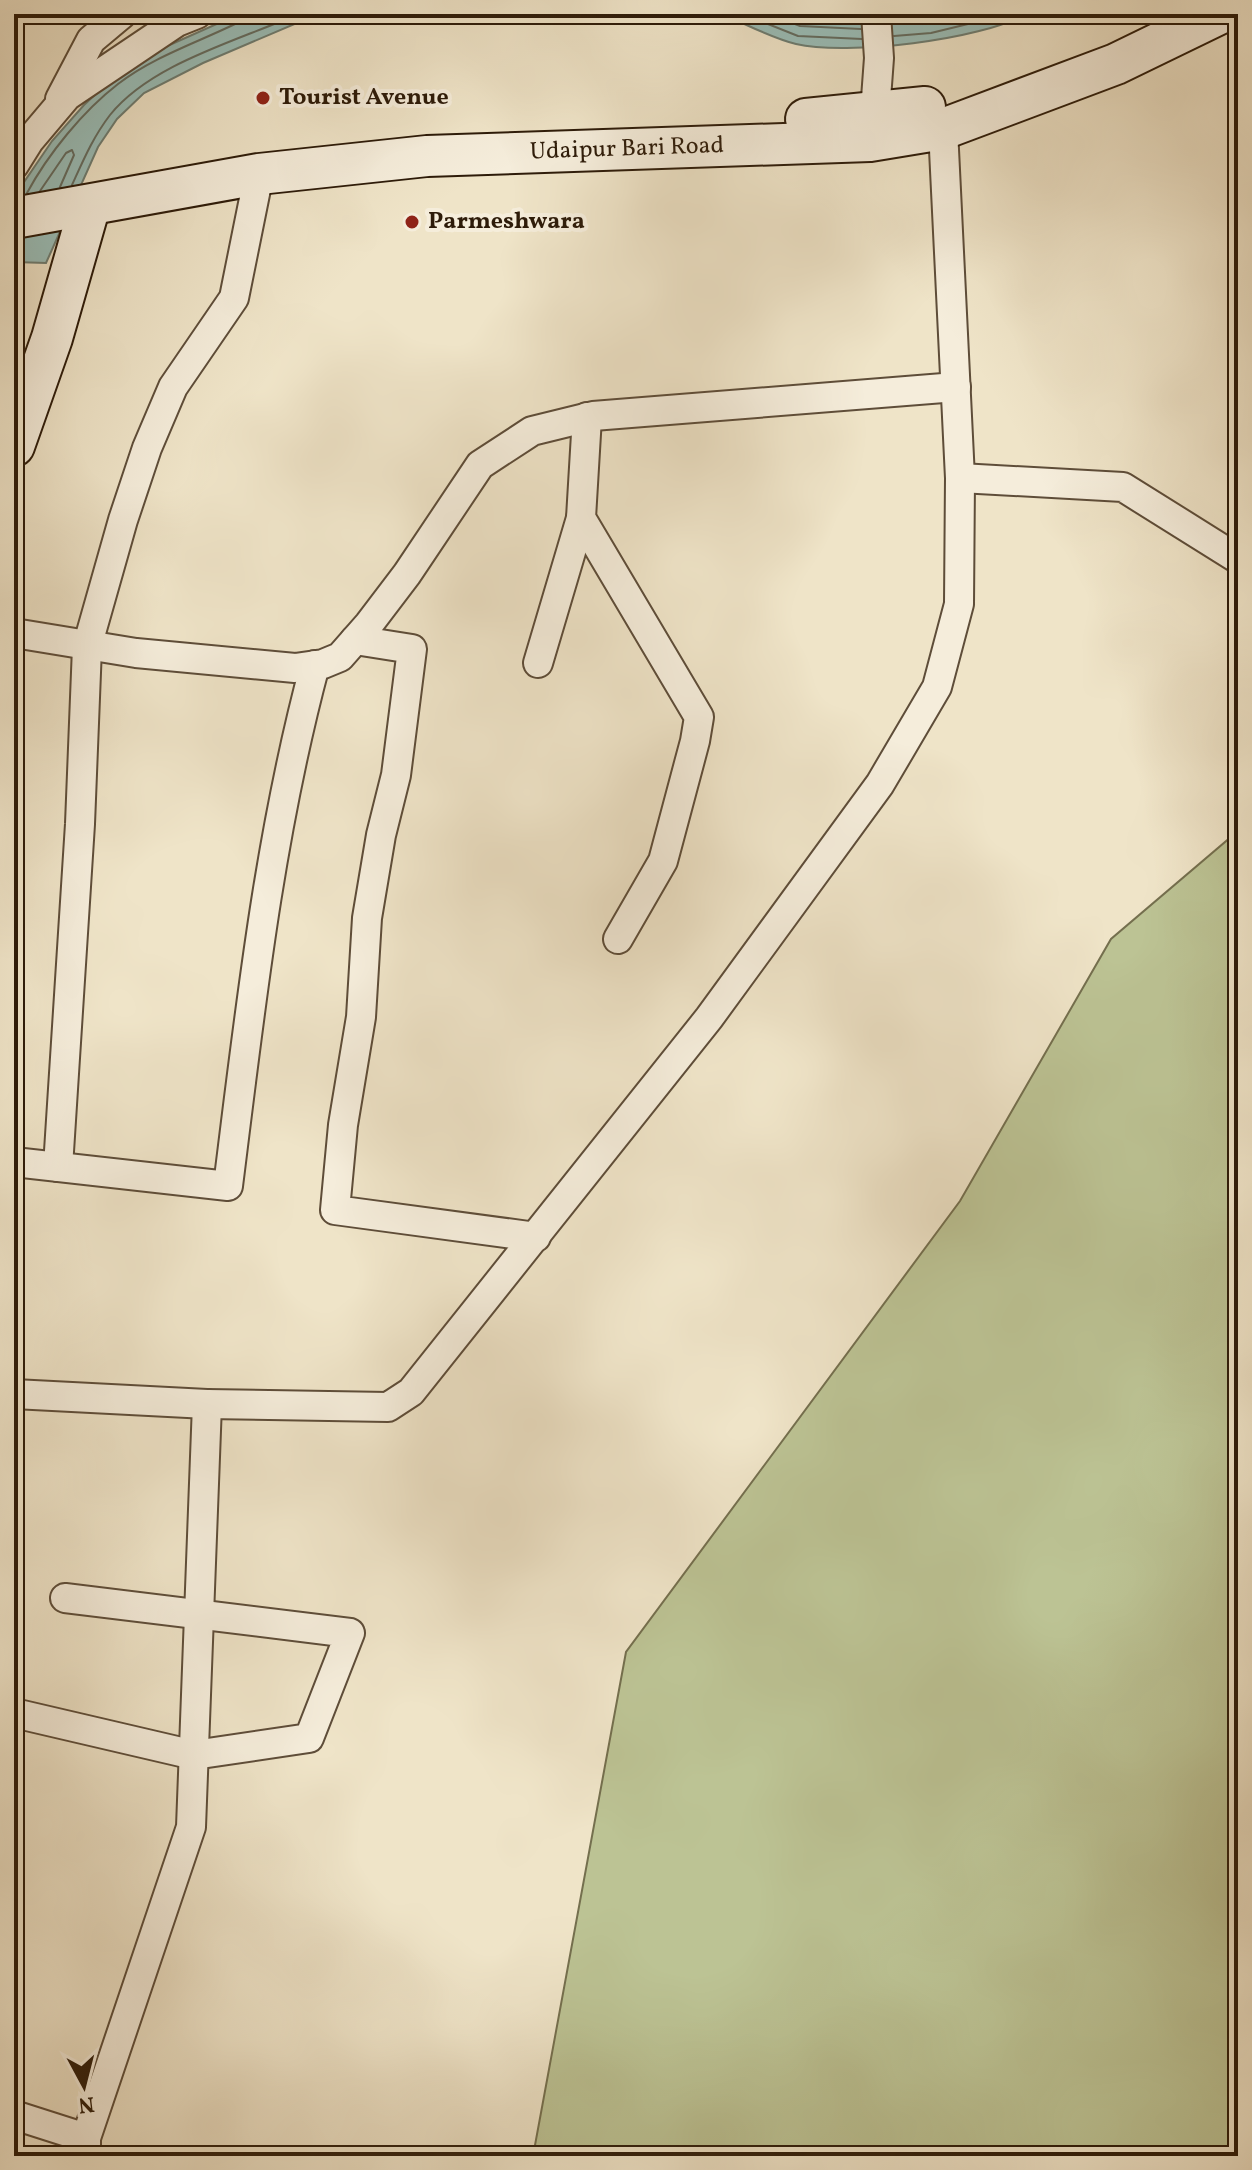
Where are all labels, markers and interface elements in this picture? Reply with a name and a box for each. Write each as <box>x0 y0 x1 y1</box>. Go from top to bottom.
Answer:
place label: Tourist Avenue <box>279 81 449 115</box>
marker: Tourist Avenue <box>254 89 272 107</box>
street label: Udaipur Bari Road <box>529 129 725 170</box>
place label: Parmeshwara <box>428 205 585 239</box>
marker: Parmeshwara <box>403 213 421 231</box>
north arrow <box>44 2046 124 2126</box>
text: N <box>76 2087 96 2120</box>

